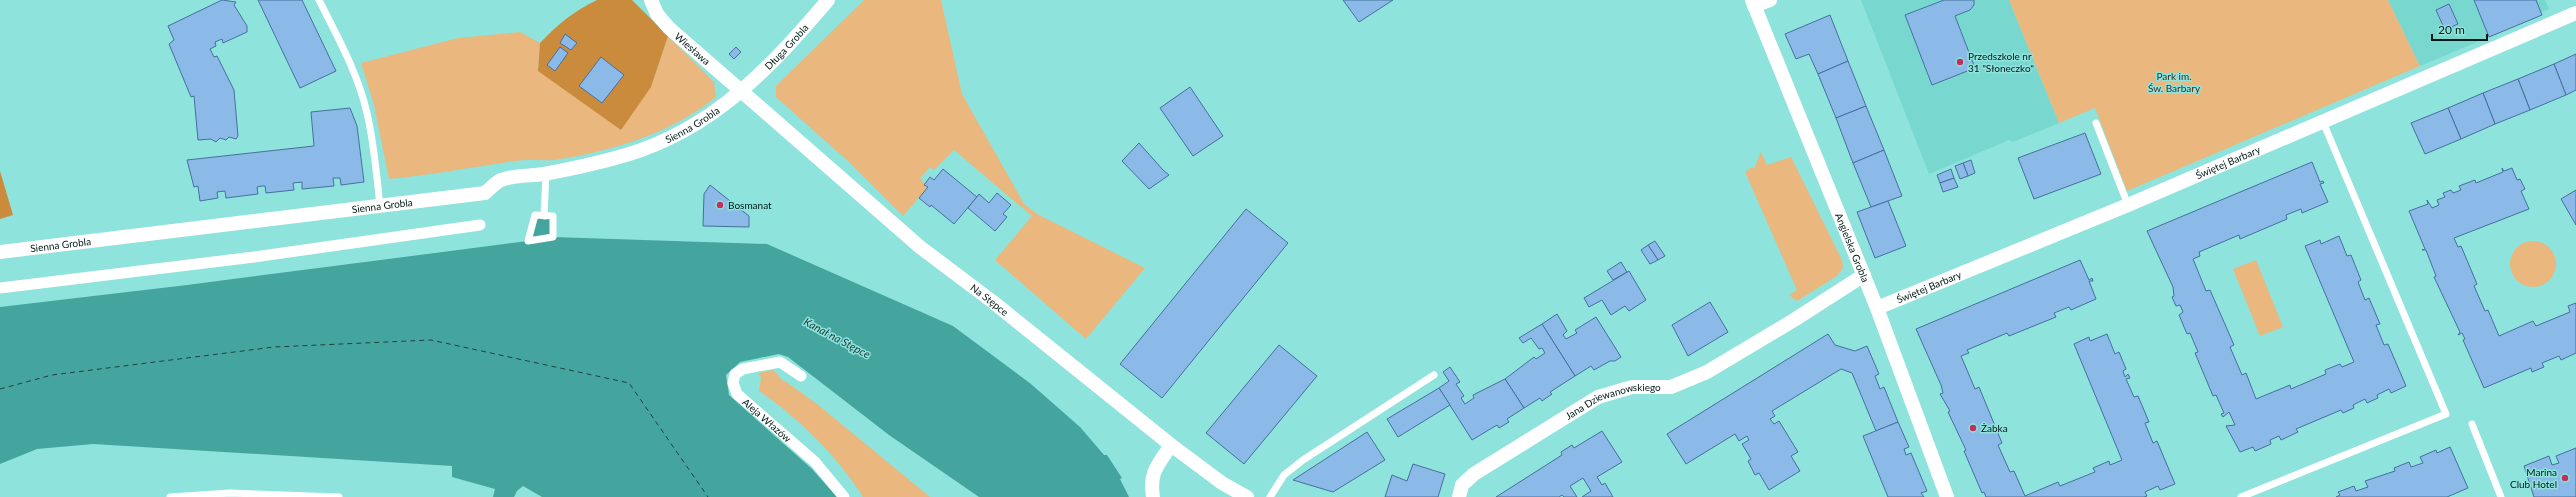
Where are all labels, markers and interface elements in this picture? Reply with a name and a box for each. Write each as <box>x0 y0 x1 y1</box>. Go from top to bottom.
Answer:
scale bar <box>2432 16 2487 42</box>
street label: Długa Grobla <box>762 21 811 72</box>
text: 20 m <box>2438 22 2465 37</box>
street label: Wiesława <box>672 30 713 67</box>
place label: Przedszkole nr 31 "Słoneczko" <box>1968 50 2034 74</box>
marker: Przedszkole nr 31 "Słoneczko" <box>1955 57 1965 67</box>
park label: Park im. Św. Barbary <box>2148 70 2201 94</box>
street label: Sienna Grobla <box>663 104 722 145</box>
street label: Świętej Barbary <box>2194 143 2263 181</box>
street label: Sienna Grobla <box>351 196 413 215</box>
place label: Bosmanat <box>728 199 772 211</box>
marker: Bosmanat <box>715 200 725 210</box>
street label: Angielska Grobla <box>1833 211 1872 284</box>
street label: Sienna Grobla <box>29 235 92 254</box>
street label: Świętej Barbary <box>1895 268 1964 305</box>
street label: Na Stępce <box>968 281 1011 318</box>
water label: Kanał na Stępce <box>802 315 873 361</box>
street label: Jana Dziewanowskiego <box>1563 381 1661 422</box>
street label: Aleja Włazów <box>740 396 794 445</box>
place label: Żabka <box>1981 422 2008 434</box>
marker: Żabka <box>1968 423 1978 433</box>
place label: Marina Club Hotel <box>2510 466 2557 490</box>
marker: Marina Club Hotel <box>2560 473 2570 483</box>

